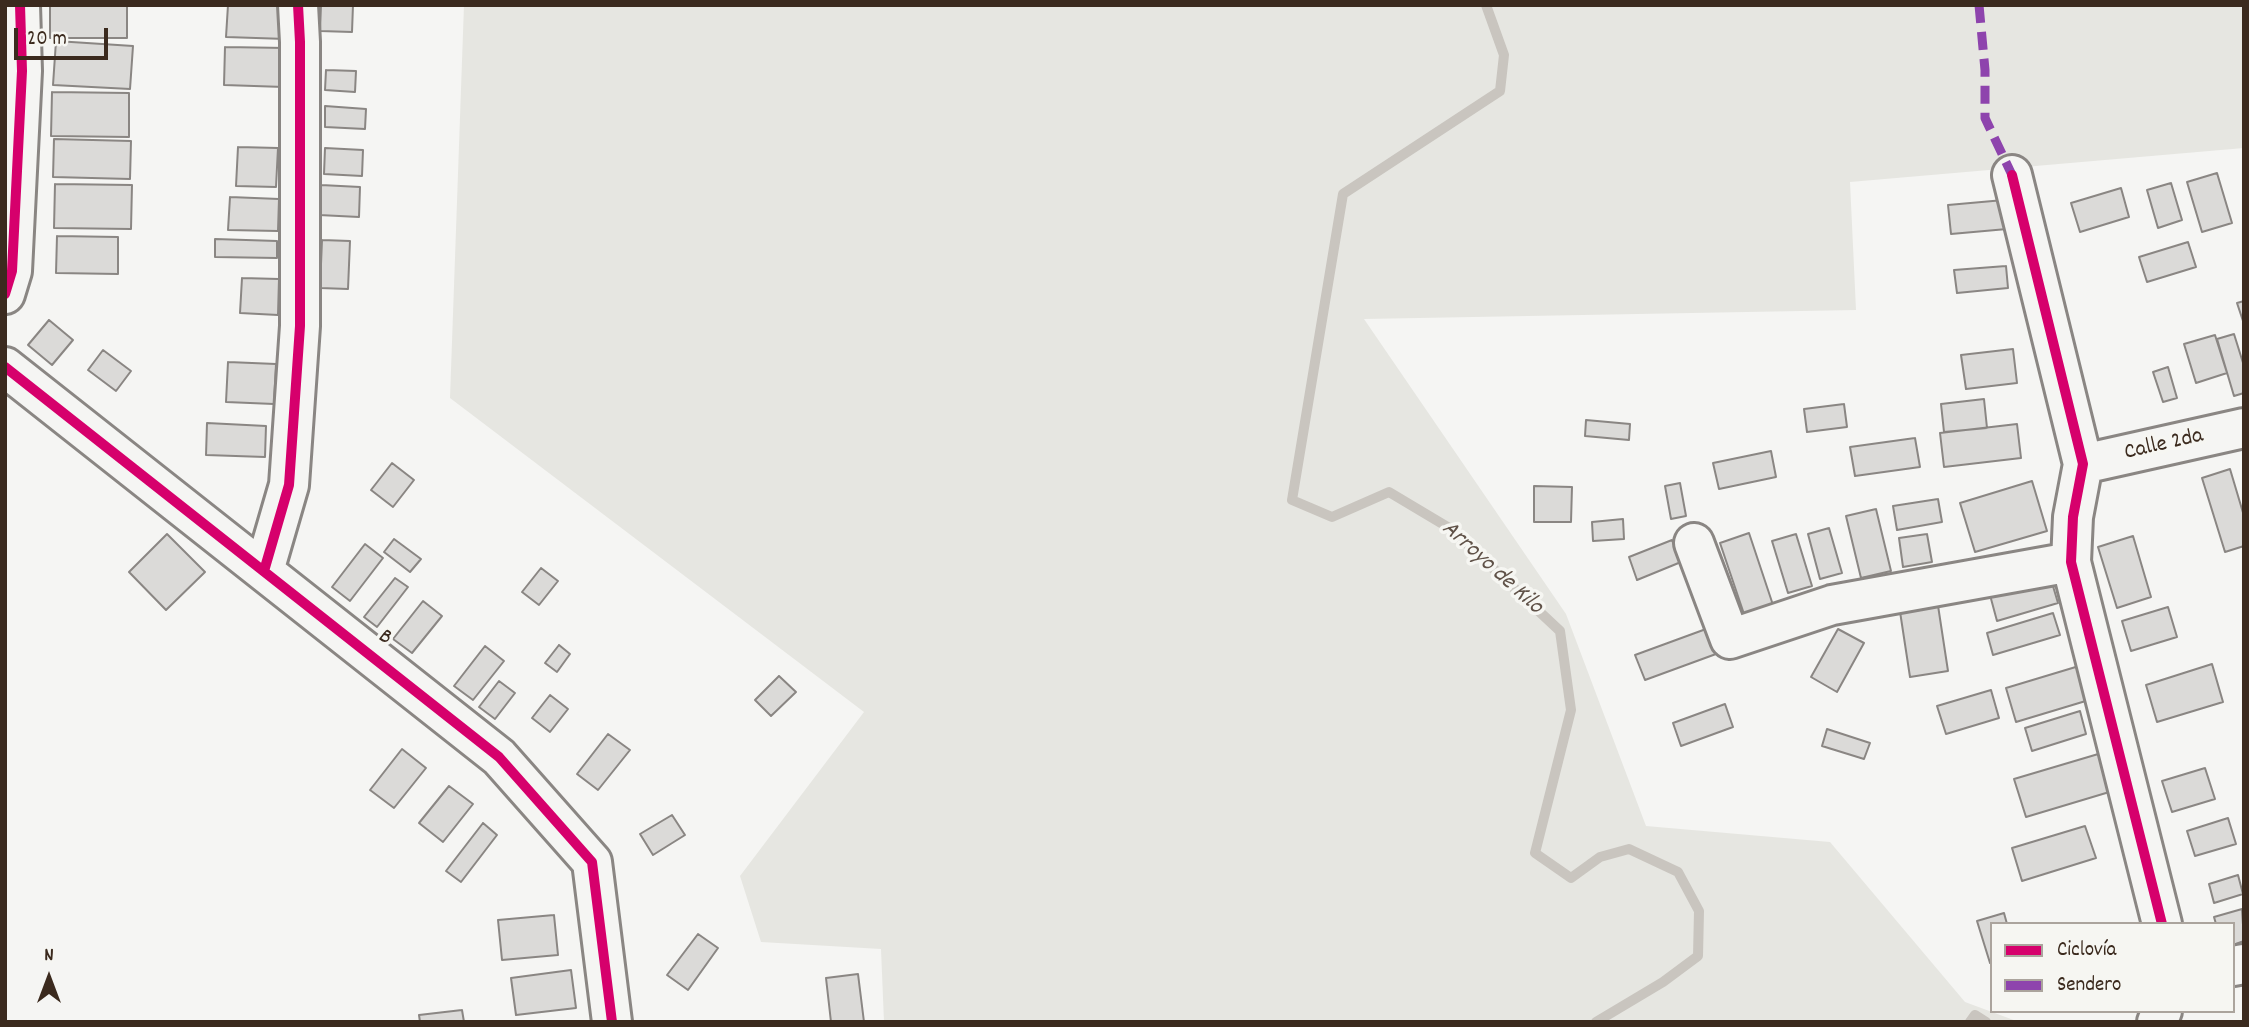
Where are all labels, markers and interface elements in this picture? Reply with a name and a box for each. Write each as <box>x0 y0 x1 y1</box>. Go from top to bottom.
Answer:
scale bar <box>18 14 112 58</box>
text: 20 m <box>27 25 67 55</box>
street label: Calle 2da <box>2122 424 2206 468</box>
water label: Arroyo de Kilo <box>1434 516 1548 622</box>
street label: B <box>371 625 397 653</box>
legend <box>1990 922 2235 1013</box>
text: Ciclovía <box>2057 936 2116 966</box>
north arrow <box>14 943 84 1013</box>
text: N <box>44 943 54 970</box>
text: Sendero <box>2057 971 2121 1001</box>

